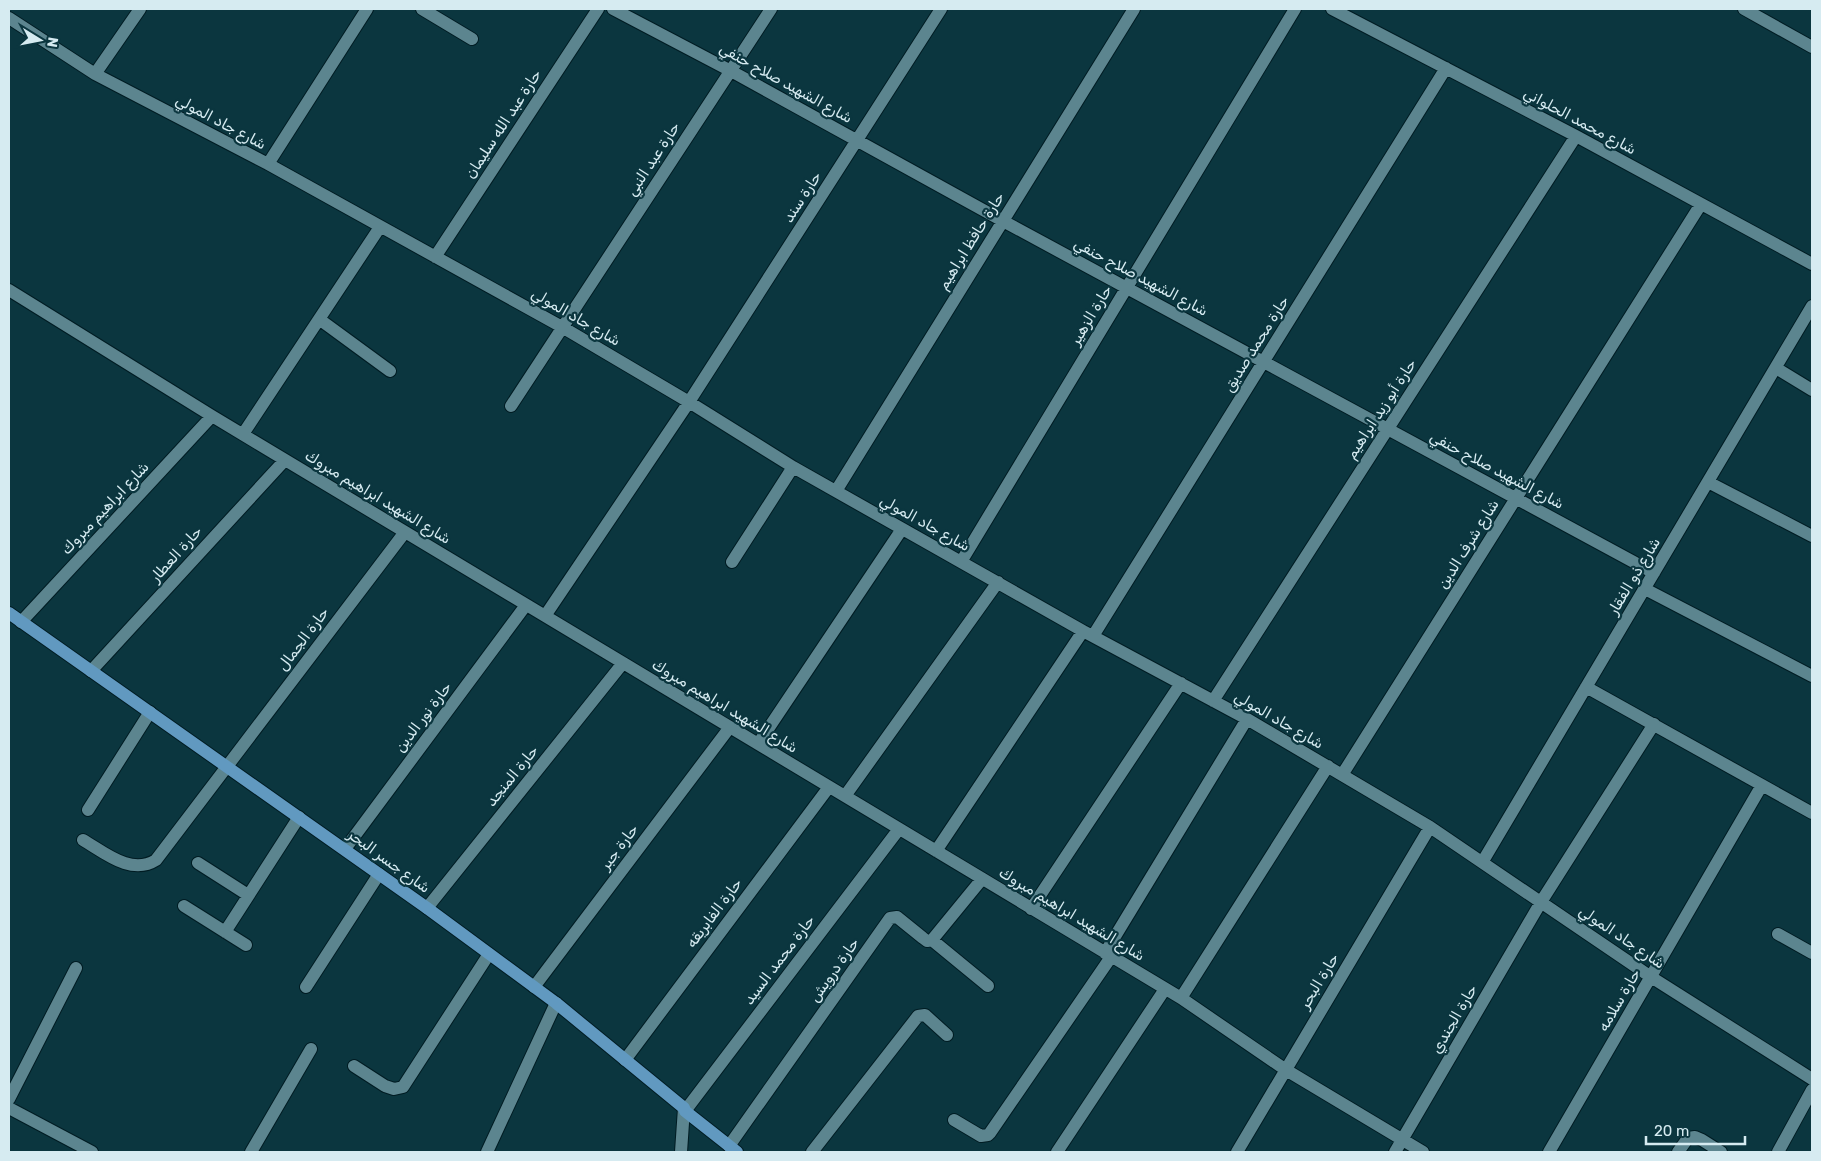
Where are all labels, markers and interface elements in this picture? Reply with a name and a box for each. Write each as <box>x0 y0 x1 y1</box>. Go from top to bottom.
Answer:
north arrow <box>15 15 65 65</box>
text: N <box>43 36 62 49</box>
street label: شارع الشهيد صلاح حنفي <box>715 39 856 130</box>
street label: حارة عبد الله سليمان <box>461 66 545 182</box>
street label: شارع محمد الحلواني <box>1519 84 1639 161</box>
street label: شارع جاد المولي <box>171 91 269 156</box>
street label: حارة عبد النبي <box>622 119 686 201</box>
street label: حارة سند <box>779 168 825 226</box>
street label: حارة حافظ ابراهيم <box>934 189 1009 294</box>
street label: شارع الشهيد صلاح حنفي <box>1070 234 1211 323</box>
street label: حارة الزهير <box>1066 282 1116 349</box>
street label: شارع جاد المولي <box>527 284 624 352</box>
street label: حارة محمد صديق <box>1219 293 1293 395</box>
street label: حارة أبو زيد ابراهيم <box>1342 356 1421 463</box>
street label: شارع الشهيد صلاح حنفي <box>1426 427 1567 516</box>
street label: شارع الشهيد ابراهيم مبروك <box>301 446 454 549</box>
street label: شارع ابراهيم مبروك <box>57 458 154 560</box>
street label: شارع جاد المولي <box>875 491 973 558</box>
street label: شارع شرف الدين <box>1433 496 1504 593</box>
street label: حارة العطار <box>146 522 206 586</box>
street label: شارع ذو الفقار <box>1603 534 1666 620</box>
street label: حارة الجمال <box>273 604 333 674</box>
street label: شارع الشهيد ابراهيم مبروك <box>648 655 801 758</box>
street label: حارة نور الدين <box>391 678 455 756</box>
street label: شارع جاد المولي <box>1230 687 1327 755</box>
street label: حارة المنجد <box>482 742 542 810</box>
street label: حارة جبر <box>596 821 642 874</box>
street label: شارع جسر البحر <box>342 824 434 899</box>
street label: شارع الشهيد ابراهيم مبروك <box>995 863 1148 966</box>
street label: حارة الفابريقه <box>682 875 746 951</box>
street label: شارع جاد المولي <box>1574 902 1668 975</box>
street label: حارة محمد السيد <box>740 912 818 1008</box>
street label: حارة درويش <box>805 934 864 1006</box>
street label: حارة البحر <box>1295 950 1343 1013</box>
street label: حارة سلامه <box>1594 966 1644 1034</box>
street label: حارة الجندي <box>1427 981 1482 1057</box>
scale bar <box>1646 1114 1745 1146</box>
text: 20 m <box>1654 1122 1689 1140</box>

